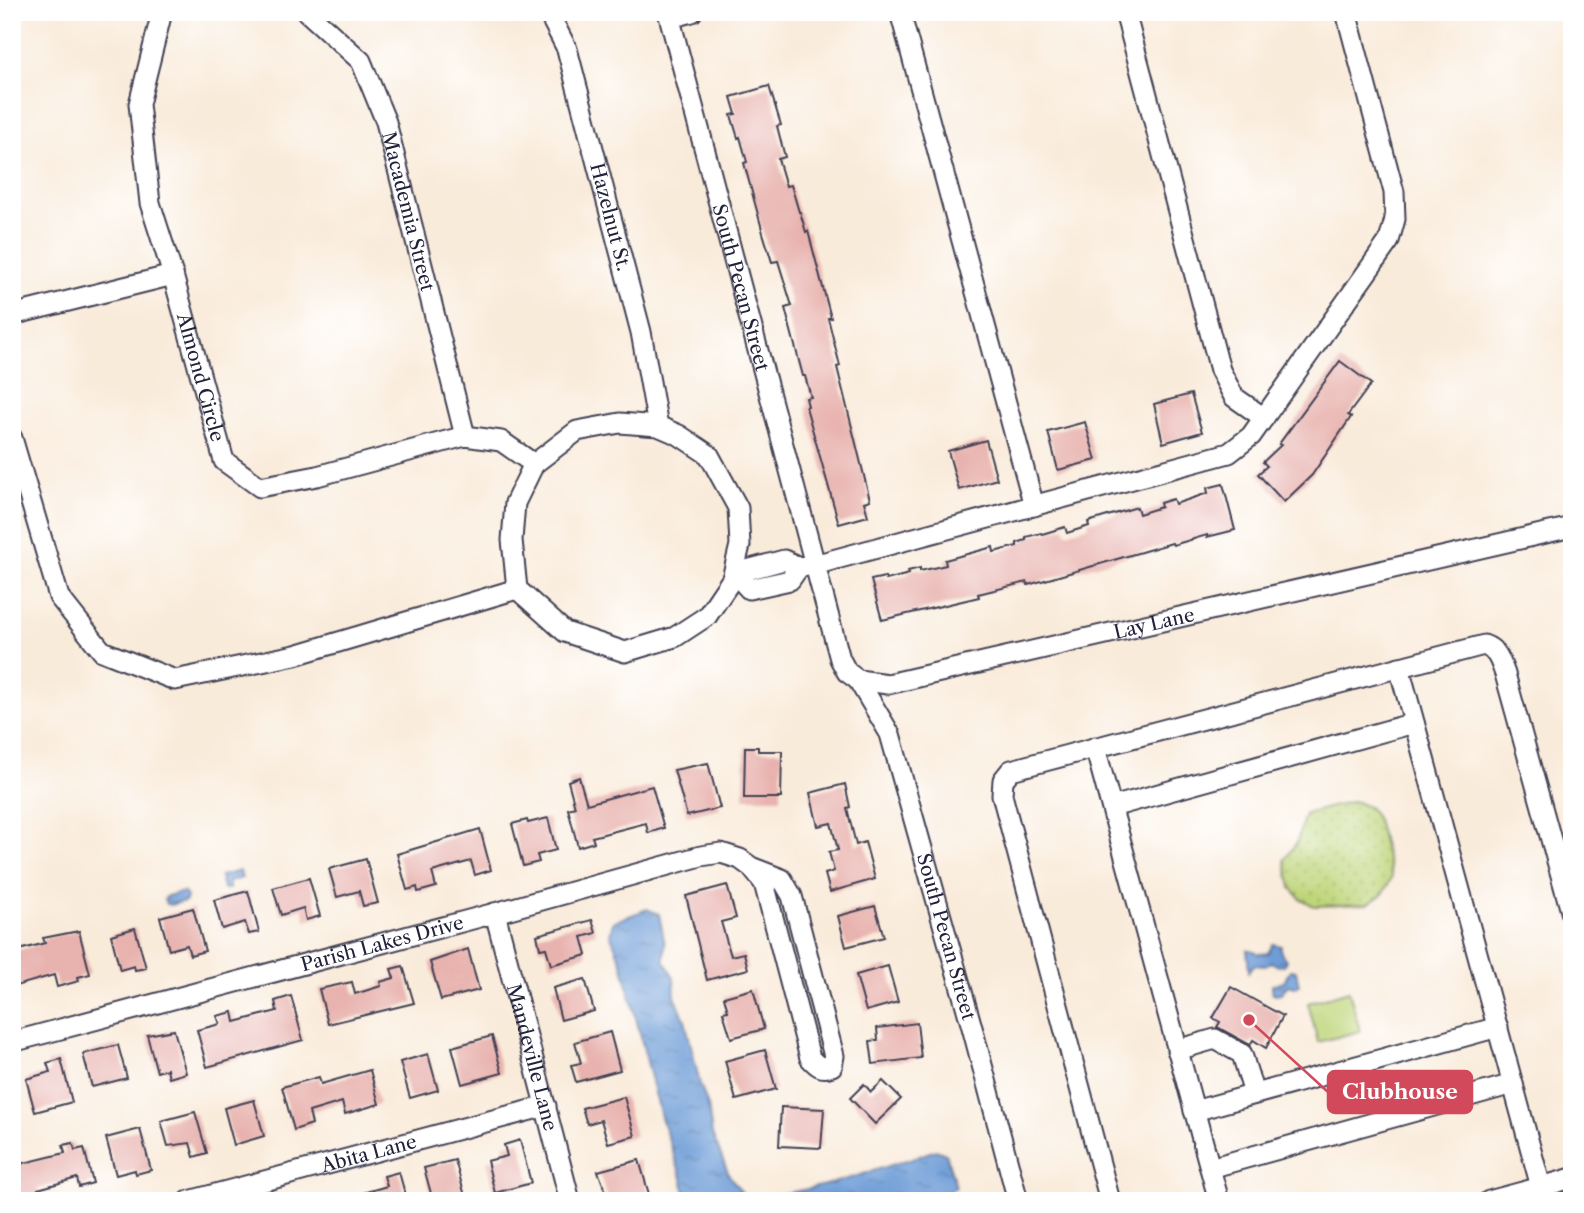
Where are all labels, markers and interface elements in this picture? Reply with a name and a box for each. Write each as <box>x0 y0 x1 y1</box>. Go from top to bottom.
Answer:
street label: Macademia Street <box>377 129 440 294</box>
street label: Hazelnut St. <box>586 160 636 273</box>
street label: South Pecan Street <box>708 201 775 374</box>
street label: Almond Circle <box>172 309 230 444</box>
street label: Lay Lane <box>1111 603 1197 643</box>
street label: South Pecan Street <box>912 851 981 1023</box>
street label: Parish Lakes Drive <box>298 910 466 976</box>
street label: Mandeville Lane <box>502 981 563 1133</box>
callout: Clubhouse <box>1328 1071 1472 1113</box>
text: Clubhouse <box>1342 1079 1458 1104</box>
street label: Abita Lane <box>317 1129 419 1177</box>

